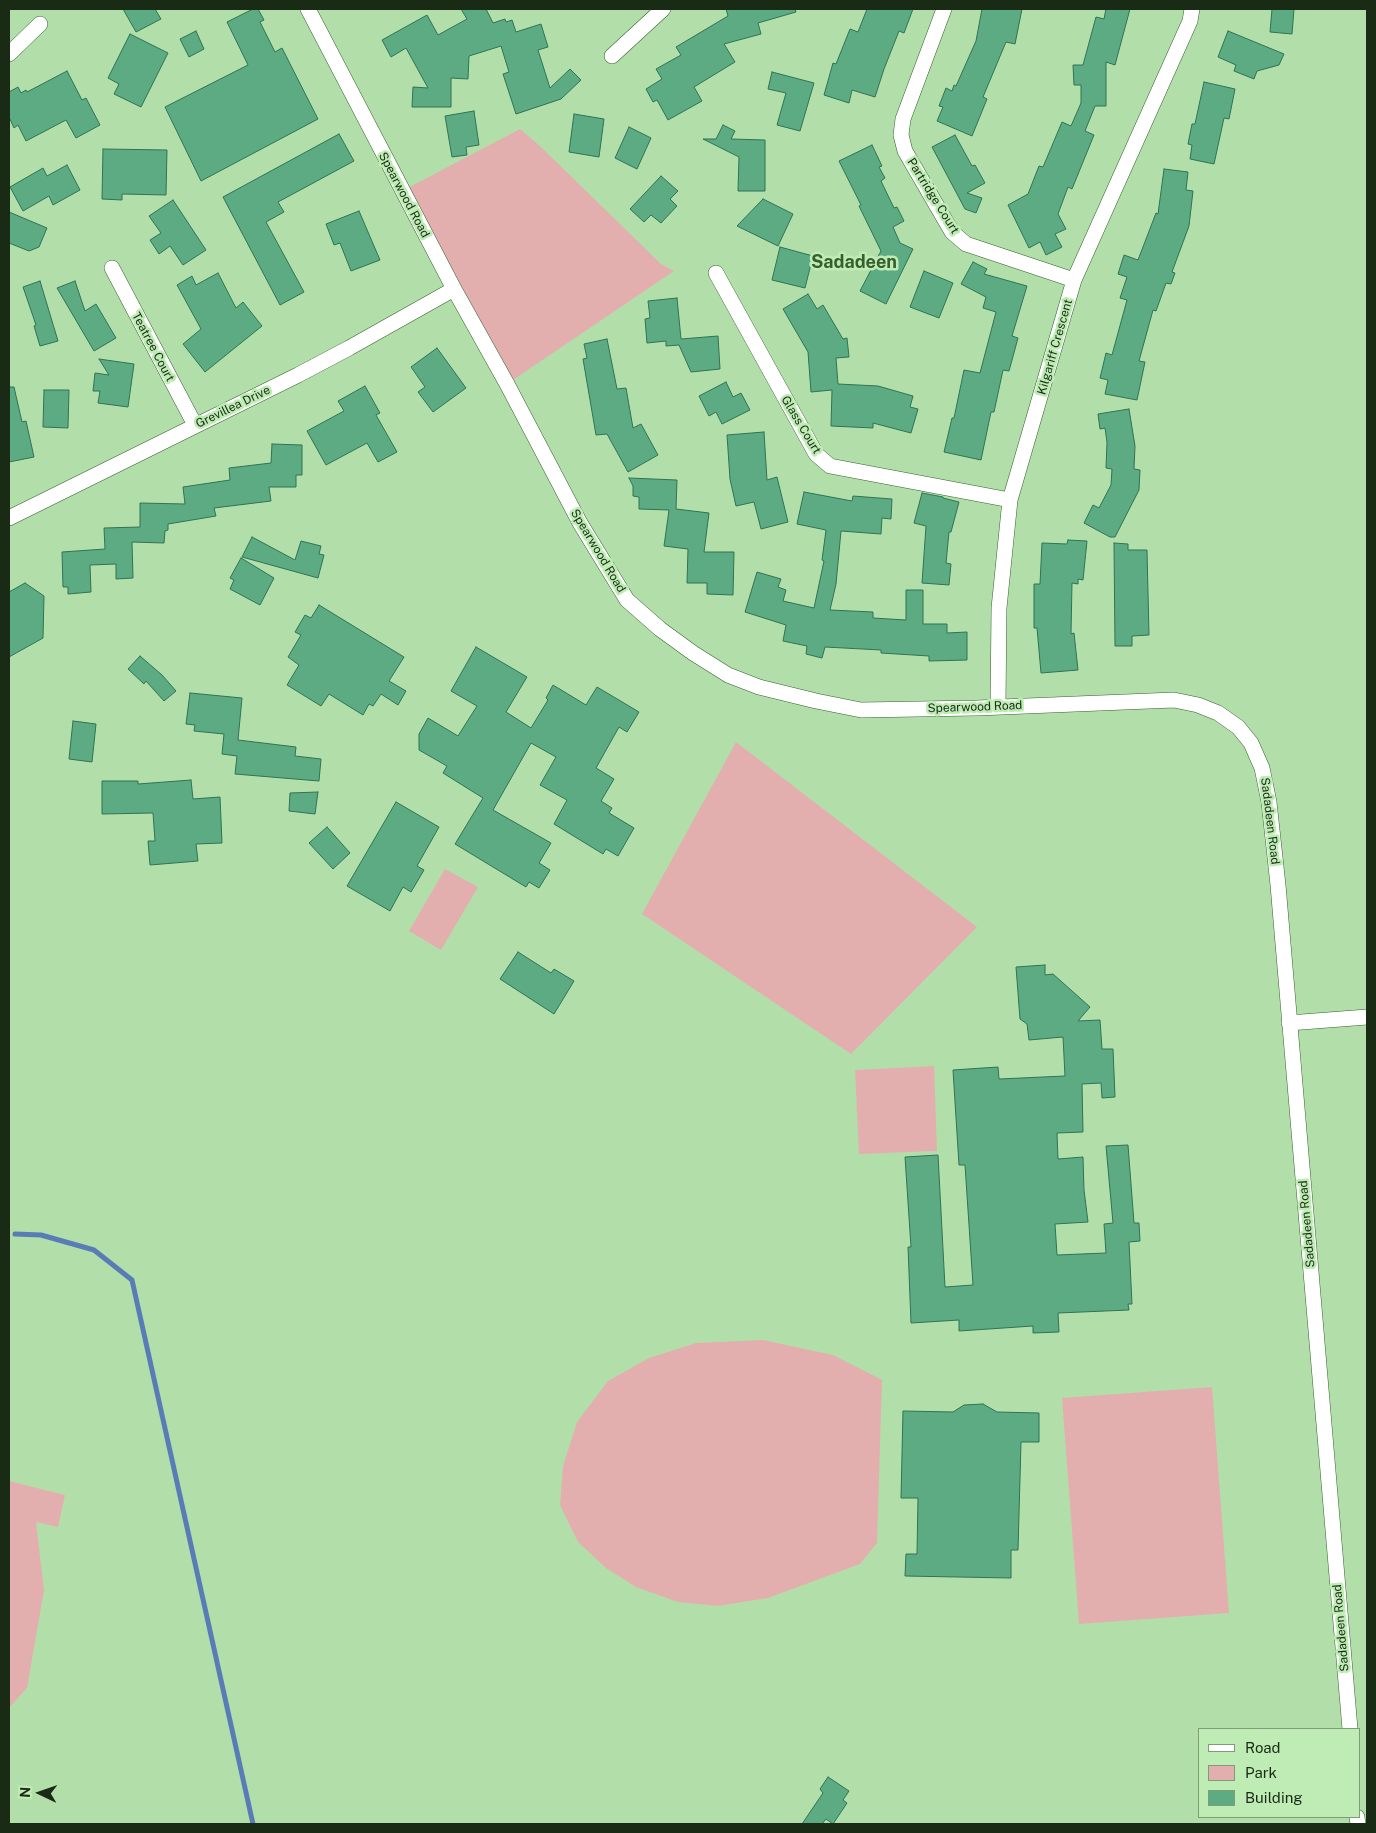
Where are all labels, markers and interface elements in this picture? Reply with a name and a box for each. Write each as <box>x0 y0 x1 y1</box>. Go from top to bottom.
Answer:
street label: Spearwood Road <box>375 150 433 240</box>
street label: Partridge Court <box>904 156 962 236</box>
district label: Sadadeen <box>811 251 897 273</box>
street label: Kilgariff Crescent <box>1034 297 1076 397</box>
street label: Teatree Court <box>129 310 177 384</box>
street label: Grevillea Drive <box>193 383 273 431</box>
street label: Glass Court <box>778 393 824 457</box>
street label: Spearwood Road <box>567 507 629 595</box>
street label: Spearwood Road <box>927 698 1023 716</box>
street label: Sadadeen Road <box>1258 777 1282 865</box>
street label: Sadadeen Road <box>1296 1180 1318 1268</box>
street label: Sadadeen Road <box>1330 1584 1352 1672</box>
legend <box>1198 1728 1361 1818</box>
text: Road <box>1245 1739 1281 1756</box>
text: Park <box>1245 1764 1277 1781</box>
north arrow <box>15 1768 65 1818</box>
text: N <box>17 1786 33 1798</box>
text: Building <box>1245 1789 1303 1806</box>

